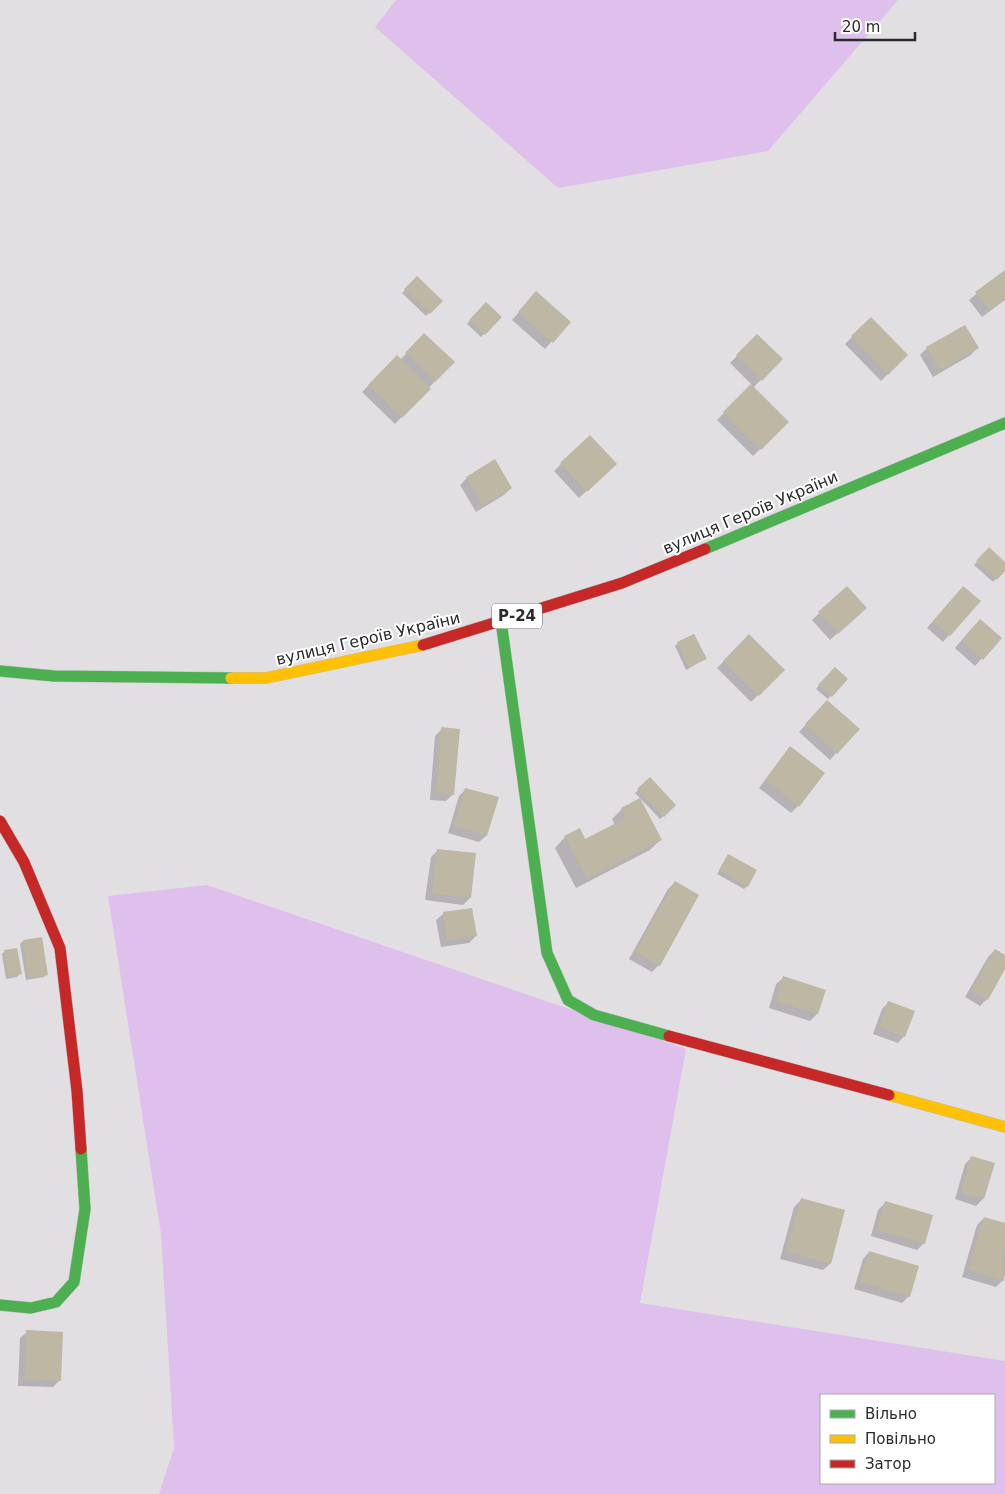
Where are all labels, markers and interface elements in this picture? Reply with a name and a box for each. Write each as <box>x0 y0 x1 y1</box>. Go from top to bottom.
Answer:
scale bar <box>835 10 915 42</box>
text: 20 m <box>842 18 880 36</box>
street label: вулиця Героїв України <box>660 467 841 558</box>
road number: Р-24 <box>492 604 542 628</box>
street label: вулиця Героїв України <box>274 608 462 669</box>
legend <box>820 1394 995 1484</box>
text: Вільно <box>865 1405 917 1423</box>
text: Повільно <box>865 1430 936 1448</box>
text: Затор <box>865 1455 911 1473</box>

